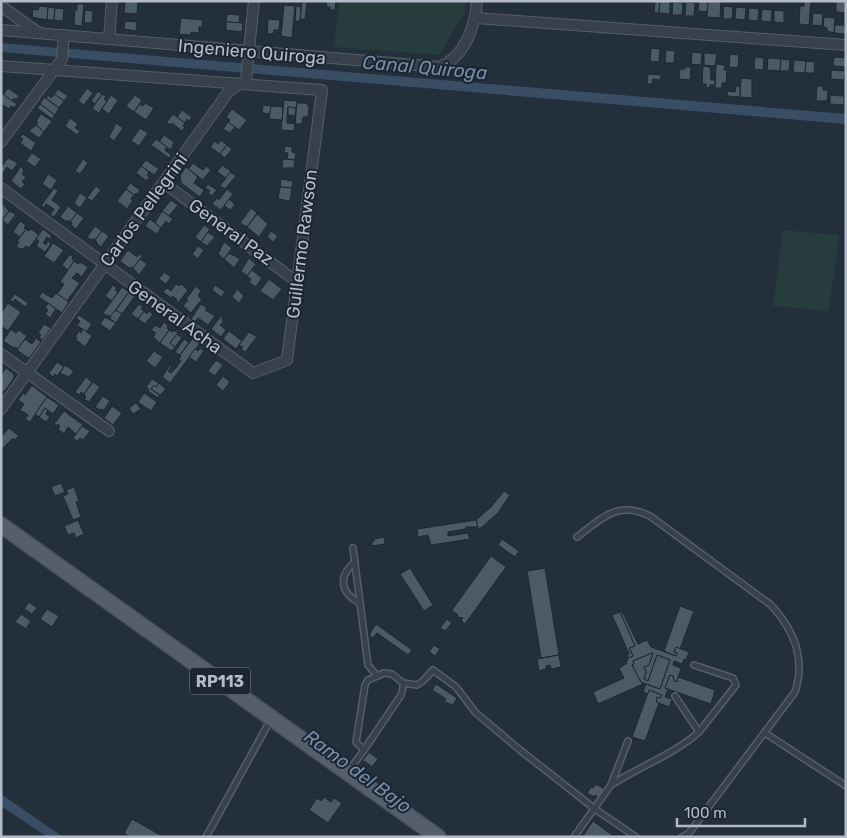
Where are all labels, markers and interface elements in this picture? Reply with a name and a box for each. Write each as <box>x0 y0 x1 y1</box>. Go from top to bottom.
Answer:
street label: Ingeniero Quiroga <box>177 35 327 69</box>
water label: Canal Quiroga <box>362 51 488 84</box>
street label: Carlos Pellegrini <box>96 149 192 271</box>
street label: Guillermo Rawson <box>282 168 322 320</box>
street label: General Paz <box>184 194 278 270</box>
street label: General Acha <box>124 275 226 359</box>
road number: RP113 <box>190 668 250 694</box>
water label: Ramo del Bajo <box>300 725 416 818</box>
scale bar <box>677 796 804 828</box>
text: 100 m <box>684 804 726 822</box>

